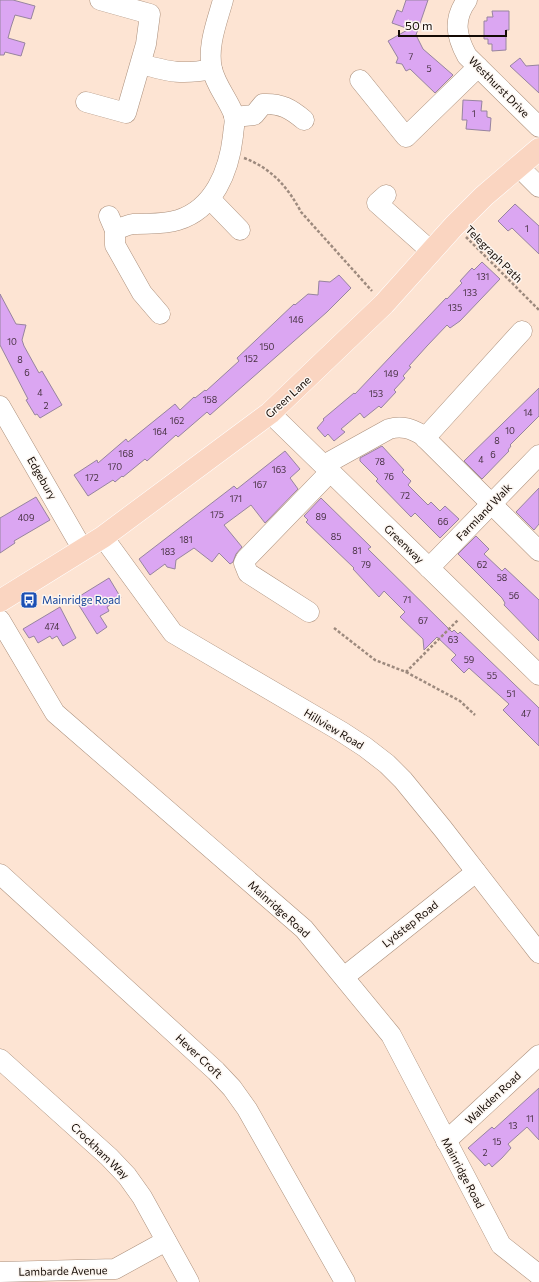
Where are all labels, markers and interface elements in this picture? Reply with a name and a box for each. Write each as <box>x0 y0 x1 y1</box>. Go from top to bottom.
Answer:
scale bar <box>399 12 506 38</box>
text: 50 m <box>405 18 433 32</box>
house number: 7 <box>409 51 414 62</box>
street label: Westhurst Drive <box>466 54 533 120</box>
house number: 5 <box>426 63 432 74</box>
house number: 1 <box>472 108 476 119</box>
street label: Telegraph Path <box>463 223 525 285</box>
house number: 1 <box>525 223 529 234</box>
house number: 131 <box>477 271 489 282</box>
house number: 133 <box>463 287 477 298</box>
house number: 135 <box>448 302 462 313</box>
house number: 146 <box>289 314 303 325</box>
house number: 10 <box>7 336 17 347</box>
house number: 150 <box>260 341 275 352</box>
house number: 152 <box>244 353 258 364</box>
house number: 8 <box>17 354 23 365</box>
house number: 6 <box>24 367 30 378</box>
house number: 149 <box>384 368 398 379</box>
street label: Green Lane <box>262 373 313 420</box>
house number: 4 <box>37 387 43 398</box>
house number: 153 <box>369 388 383 399</box>
house number: 158 <box>203 394 217 405</box>
house number: 2 <box>44 400 49 411</box>
house number: 14 <box>523 407 533 418</box>
house number: 162 <box>170 415 184 426</box>
house number: 10 <box>505 425 515 436</box>
house number: 164 <box>153 426 168 437</box>
house number: 8 <box>494 435 500 446</box>
house number: 168 <box>119 448 133 459</box>
house number: 6 <box>490 449 496 460</box>
street label: Edgebury <box>25 454 60 502</box>
house number: 4 <box>478 454 484 465</box>
house number: 78 <box>375 456 385 467</box>
house number: 170 <box>108 461 122 472</box>
house number: 163 <box>272 464 286 475</box>
house number: 76 <box>384 471 394 482</box>
house number: 172 <box>85 472 99 483</box>
house number: 167 <box>253 479 267 490</box>
street label: Farmland Walk <box>453 480 514 543</box>
house number: 72 <box>400 490 410 501</box>
house number: 171 <box>230 493 242 504</box>
house number: 175 <box>210 509 224 520</box>
house number: 89 <box>316 511 326 522</box>
house number: 409 <box>18 512 34 523</box>
house number: 66 <box>438 516 448 527</box>
street label: Greenway <box>382 522 427 566</box>
house number: 85 <box>331 531 341 542</box>
house number: 181 <box>179 534 193 545</box>
house number: 81 <box>352 545 362 556</box>
house number: 183 <box>161 546 175 557</box>
house number: 79 <box>361 559 371 570</box>
house number: 62 <box>477 559 487 570</box>
house number: 58 <box>497 572 507 583</box>
bus stop icon: Mainridge Road <box>19 590 39 610</box>
house number: 56 <box>509 590 519 601</box>
place label: Mainridge Road <box>42 593 120 606</box>
house number: 71 <box>403 594 411 605</box>
house number: 67 <box>418 615 428 626</box>
house number: 474 <box>45 621 60 632</box>
house number: 63 <box>448 634 458 645</box>
house number: 59 <box>464 654 474 665</box>
house number: 55 <box>487 670 497 681</box>
house number: 51 <box>506 688 516 699</box>
street label: Hillview Road <box>302 706 366 752</box>
house number: 47 <box>521 708 531 719</box>
street label: Mainridge Road <box>246 878 313 940</box>
street label: Lydstep Road <box>379 898 440 949</box>
street label: Hever Croft <box>173 1031 226 1081</box>
street label: Walkden Road <box>462 1069 523 1127</box>
house number: 11 <box>526 1113 534 1124</box>
street label: Crockham Way <box>69 1120 132 1182</box>
house number: 13 <box>509 1120 517 1131</box>
street label: Mainridge Road <box>439 1135 488 1210</box>
house number: 15 <box>492 1136 502 1147</box>
house number: 2 <box>483 1147 488 1158</box>
street label: Lambarde Avenue <box>18 1263 108 1278</box>

